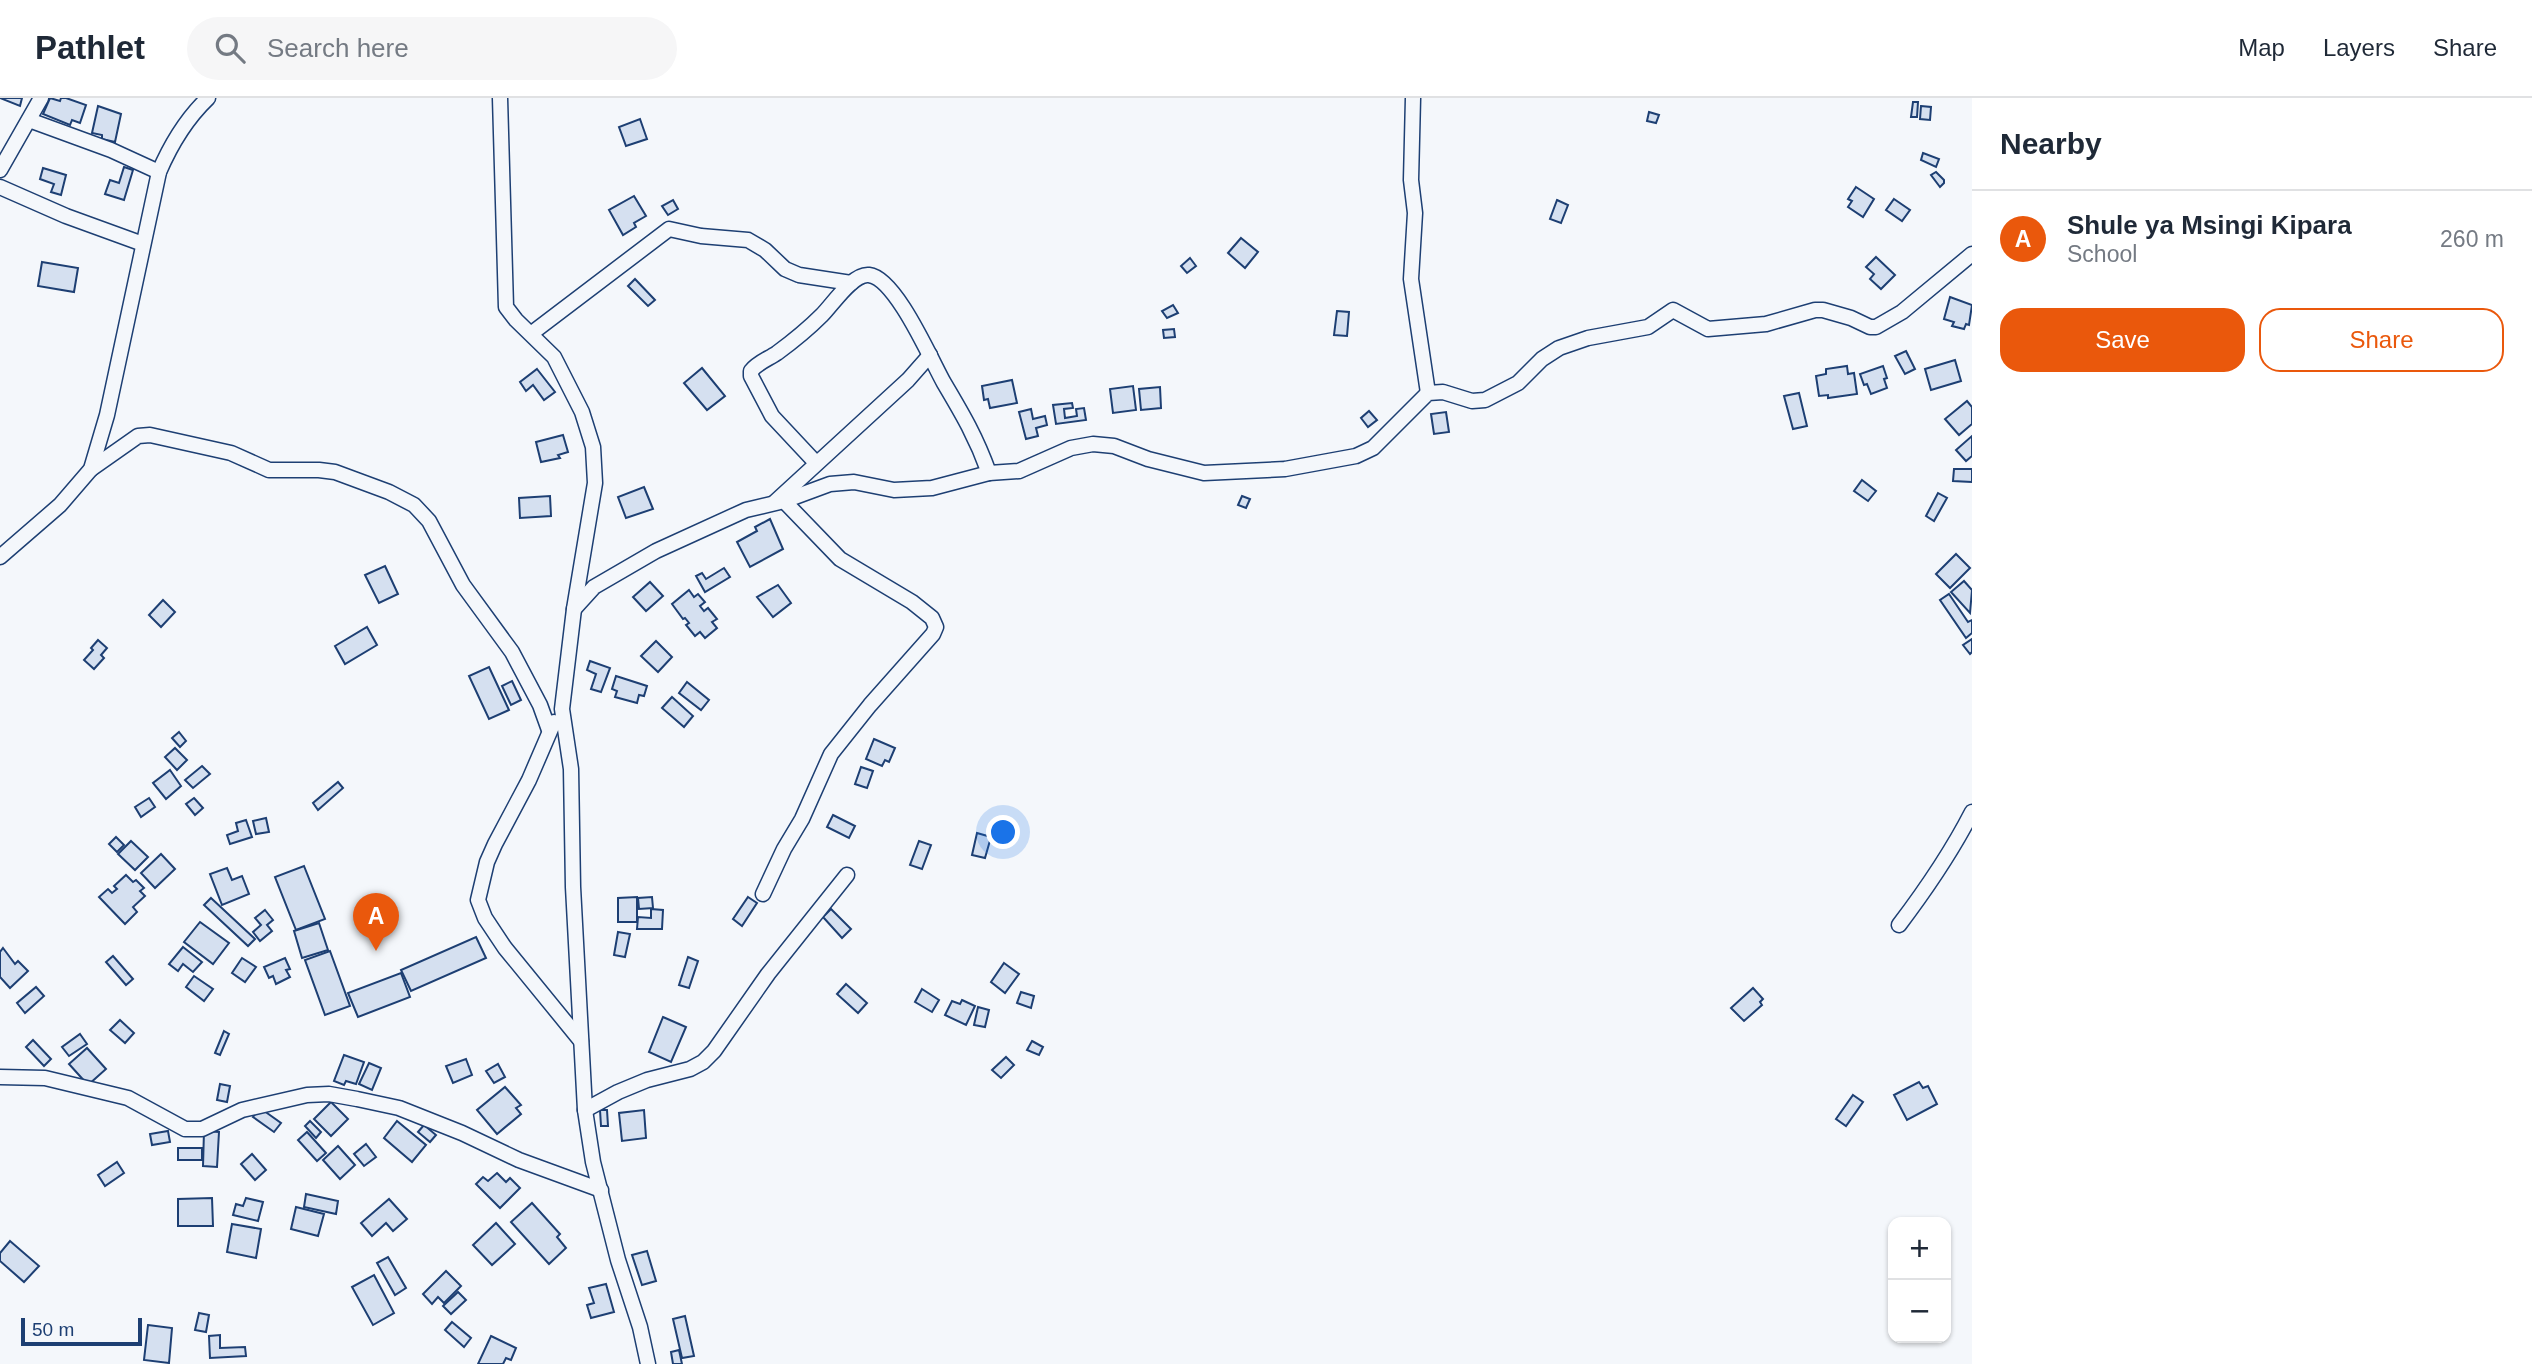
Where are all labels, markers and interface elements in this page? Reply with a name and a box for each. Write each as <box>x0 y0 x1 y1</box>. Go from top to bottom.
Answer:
search box <box>187 17 677 80</box>
text: Pathlet <box>35 29 145 66</box>
icon: search <box>211 29 249 67</box>
text: Search here <box>267 33 409 63</box>
text: Map <box>2238 34 2285 61</box>
text: Layers <box>2323 34 2395 61</box>
text: Share <box>2433 34 2497 61</box>
text: Nearby <box>2000 127 2102 160</box>
text: Shule ya Msingi Kipara <box>2067 210 2352 240</box>
text: A <box>2015 226 2031 252</box>
text: 260 m <box>2440 226 2504 252</box>
text: School <box>2067 241 2137 267</box>
button: Save <box>2000 308 2245 372</box>
button: Share <box>2259 308 2504 372</box>
your location <box>986 815 1020 849</box>
pin: A <box>353 893 399 951</box>
map controls <box>1888 1217 1951 1343</box>
button: + <box>1888 1217 1951 1280</box>
button: − <box>1888 1280 1951 1343</box>
scale bar <box>21 1315 142 1347</box>
text: 50 m <box>32 1319 74 1340</box>

